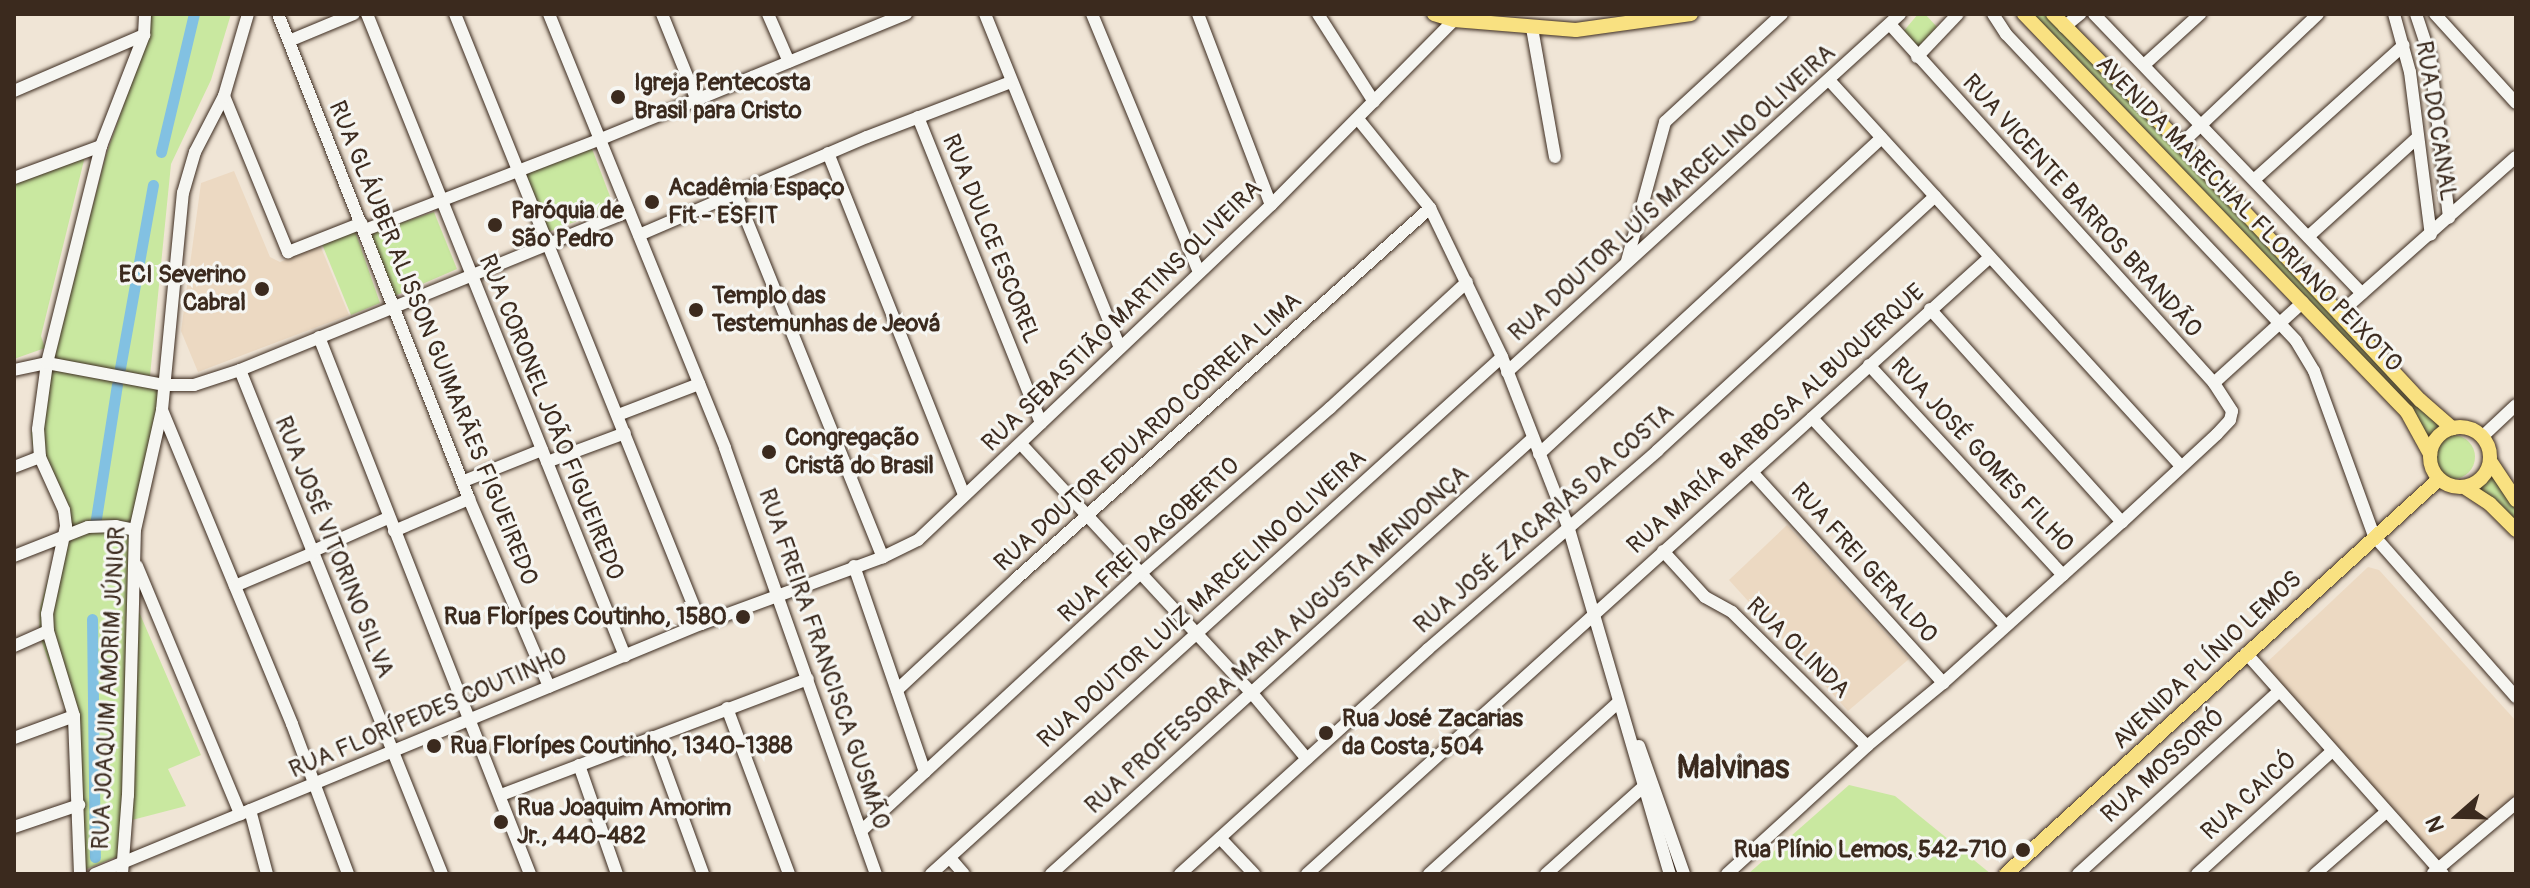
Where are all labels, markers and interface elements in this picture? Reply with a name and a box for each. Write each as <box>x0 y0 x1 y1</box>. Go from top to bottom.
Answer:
street label: RUA DOUTOR LUÍS MARCELINO OLIVEIRA <box>1503 39 1841 347</box>
street label: RUA DO CANAL <box>2409 39 2463 203</box>
street label: AVENIDA MARECHAL FLORIANO PEIXOTO <box>2090 50 2408 378</box>
place label: Igreja Pentecosta Brasil para Cristo <box>634 69 811 125</box>
street label: RUA VICENTE BARROS BRANDÃO <box>1956 69 2208 343</box>
marker: Igreja Pentecosta Brasil para Cristo <box>609 88 627 106</box>
street label: RUA GLÁUBER ALISSON GUIMARÃES FIGUEIREDO <box>322 97 544 589</box>
street label: RUA DULCE ESCOREL <box>936 130 1046 348</box>
place label: Acadêmia Espaço Fit - ESFIT <box>668 174 844 230</box>
street label: RUA SEBASTIÃO MARTINS OLIVEIRA <box>976 174 1268 458</box>
marker: Acadêmia Espaço Fit - ESFIT <box>643 193 661 211</box>
place label: Paróquia de São Pedro <box>511 197 624 253</box>
marker: Paróquia de São Pedro <box>486 216 504 234</box>
street label: RUA CORONEL JOÃO FIGUEIREDO <box>472 250 630 584</box>
place label: ECI Severino Cabral <box>119 261 246 317</box>
street label: RUA MARÍA BARBOSA ALBUQUERQUE <box>1621 278 1931 560</box>
marker: ECI Severino Cabral <box>253 280 271 298</box>
place label: Templo das Testemunhas de Jeová <box>712 282 940 338</box>
street label: RUA DOUTOR EDUARDO CORREIA LIMA <box>989 287 1307 577</box>
marker: Templo das Testemunhas de Jeová <box>687 301 705 319</box>
street label: RUA JOSÉ GOMES FILHO <box>1884 352 2080 558</box>
street label: RUA JOSÉ ZACARIAS DA COSTA <box>1408 398 1680 640</box>
street label: RUA JOSÉ VITORINO SILVA <box>268 412 400 682</box>
place label: Congregação Cristã do Brasil <box>785 424 934 480</box>
marker: Congregação Cristã do Brasil <box>760 443 778 461</box>
street label: RUA DOUTOR LUIZ MARCELINO OLIVEIRA <box>1032 444 1372 754</box>
street label: RUA FREI DAGOBERTO <box>1053 451 1245 629</box>
street label: RUA PROFESSORA MARIA AUGUSTA MENDONÇA <box>1079 460 1475 820</box>
street label: RUA FREI GERALDO <box>1785 477 1943 649</box>
street label: RUA FREIRA FRANCISCA GUSMÃO <box>752 485 896 833</box>
street label: RUA JOAQUIM AMORIM JÚNIOR <box>86 526 132 850</box>
street label: AVENIDA PLÍNIO LEMOS <box>2106 565 2308 755</box>
street label: RUA OLINDA <box>1740 591 1856 705</box>
place label: Rua Florípes Coutinho, 1580 <box>444 603 727 631</box>
marker: Rua Florípes Coutinho, 1580 <box>734 608 752 626</box>
street label: RUA FLORÍPEDES COUTINHO <box>285 641 571 785</box>
street label: RUA MOSSORÓ <box>2095 703 2231 829</box>
place label: Rua José Zacarias da Costa, 504 <box>1342 705 1523 761</box>
marker: Rua José Zacarias da Costa, 504 <box>1317 724 1335 742</box>
place label: Rua Florípes Coutinho, 1340-1388 <box>450 732 793 760</box>
marker: Rua Florípes Coutinho, 1340-1388 <box>425 737 443 755</box>
street label: RUA CAICÓ <box>2195 746 2303 846</box>
district label: Malvinas <box>1677 749 1789 787</box>
north arrow <box>2418 776 2498 856</box>
place label: Rua Joaquim Amorim Jr., 440-482 <box>517 794 731 850</box>
text: N <box>2420 812 2451 836</box>
marker: Rua Joaquim Amorim Jr., 440-482 <box>492 813 510 831</box>
place label: Rua Plínio Lemos, 542-710 <box>1734 836 2007 864</box>
marker: Rua Plínio Lemos, 542-710 <box>2014 841 2032 859</box>

